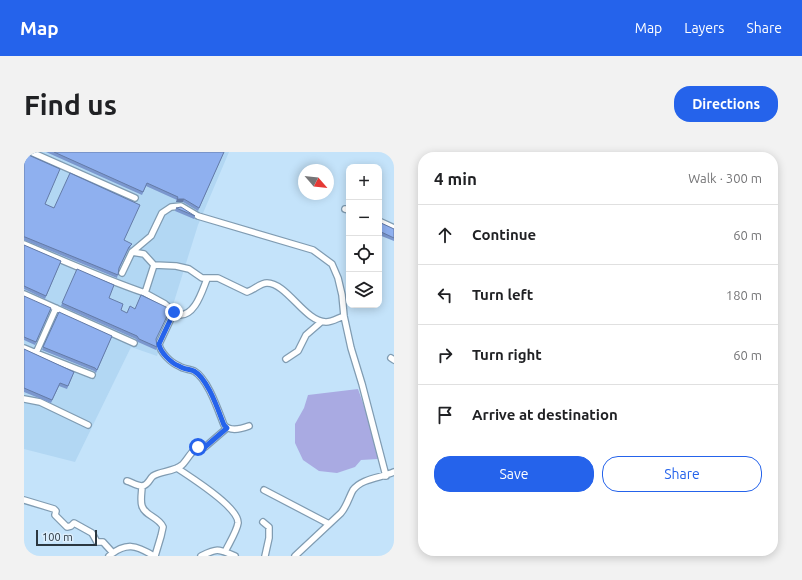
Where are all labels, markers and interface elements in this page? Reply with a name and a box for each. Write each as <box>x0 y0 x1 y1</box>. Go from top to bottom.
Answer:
text: Map <box>20 17 59 39</box>
text: Map <box>635 20 662 36</box>
text: Layers <box>684 20 724 36</box>
text: Share <box>746 20 782 36</box>
button: Directions <box>674 86 778 122</box>
text: Find us <box>24 89 117 120</box>
north arrow <box>298 164 334 200</box>
map controls <box>346 164 382 308</box>
button: + <box>346 164 382 200</box>
text: 4 min <box>434 169 477 188</box>
text: Walk · 300 m <box>688 171 762 185</box>
button: − <box>346 200 382 236</box>
icon: ahead <box>434 224 456 246</box>
text: Continue <box>472 226 536 243</box>
text: 60 m <box>733 228 762 242</box>
button: locate <box>346 236 382 272</box>
button: layers <box>346 272 382 308</box>
icon: left <box>434 284 456 306</box>
text: Turn left <box>472 286 533 303</box>
text: 180 m <box>726 288 762 302</box>
route end <box>165 303 183 321</box>
icon: right <box>434 344 456 366</box>
text: Turn right <box>472 346 542 363</box>
text: 60 m <box>733 348 762 362</box>
icon: arrive <box>434 404 456 426</box>
text: Arrive at destination <box>472 406 618 423</box>
route start <box>189 438 207 456</box>
button: Save <box>434 456 594 492</box>
button: Share <box>602 456 762 492</box>
scale bar <box>36 528 97 547</box>
text: 100 m <box>42 531 73 543</box>

